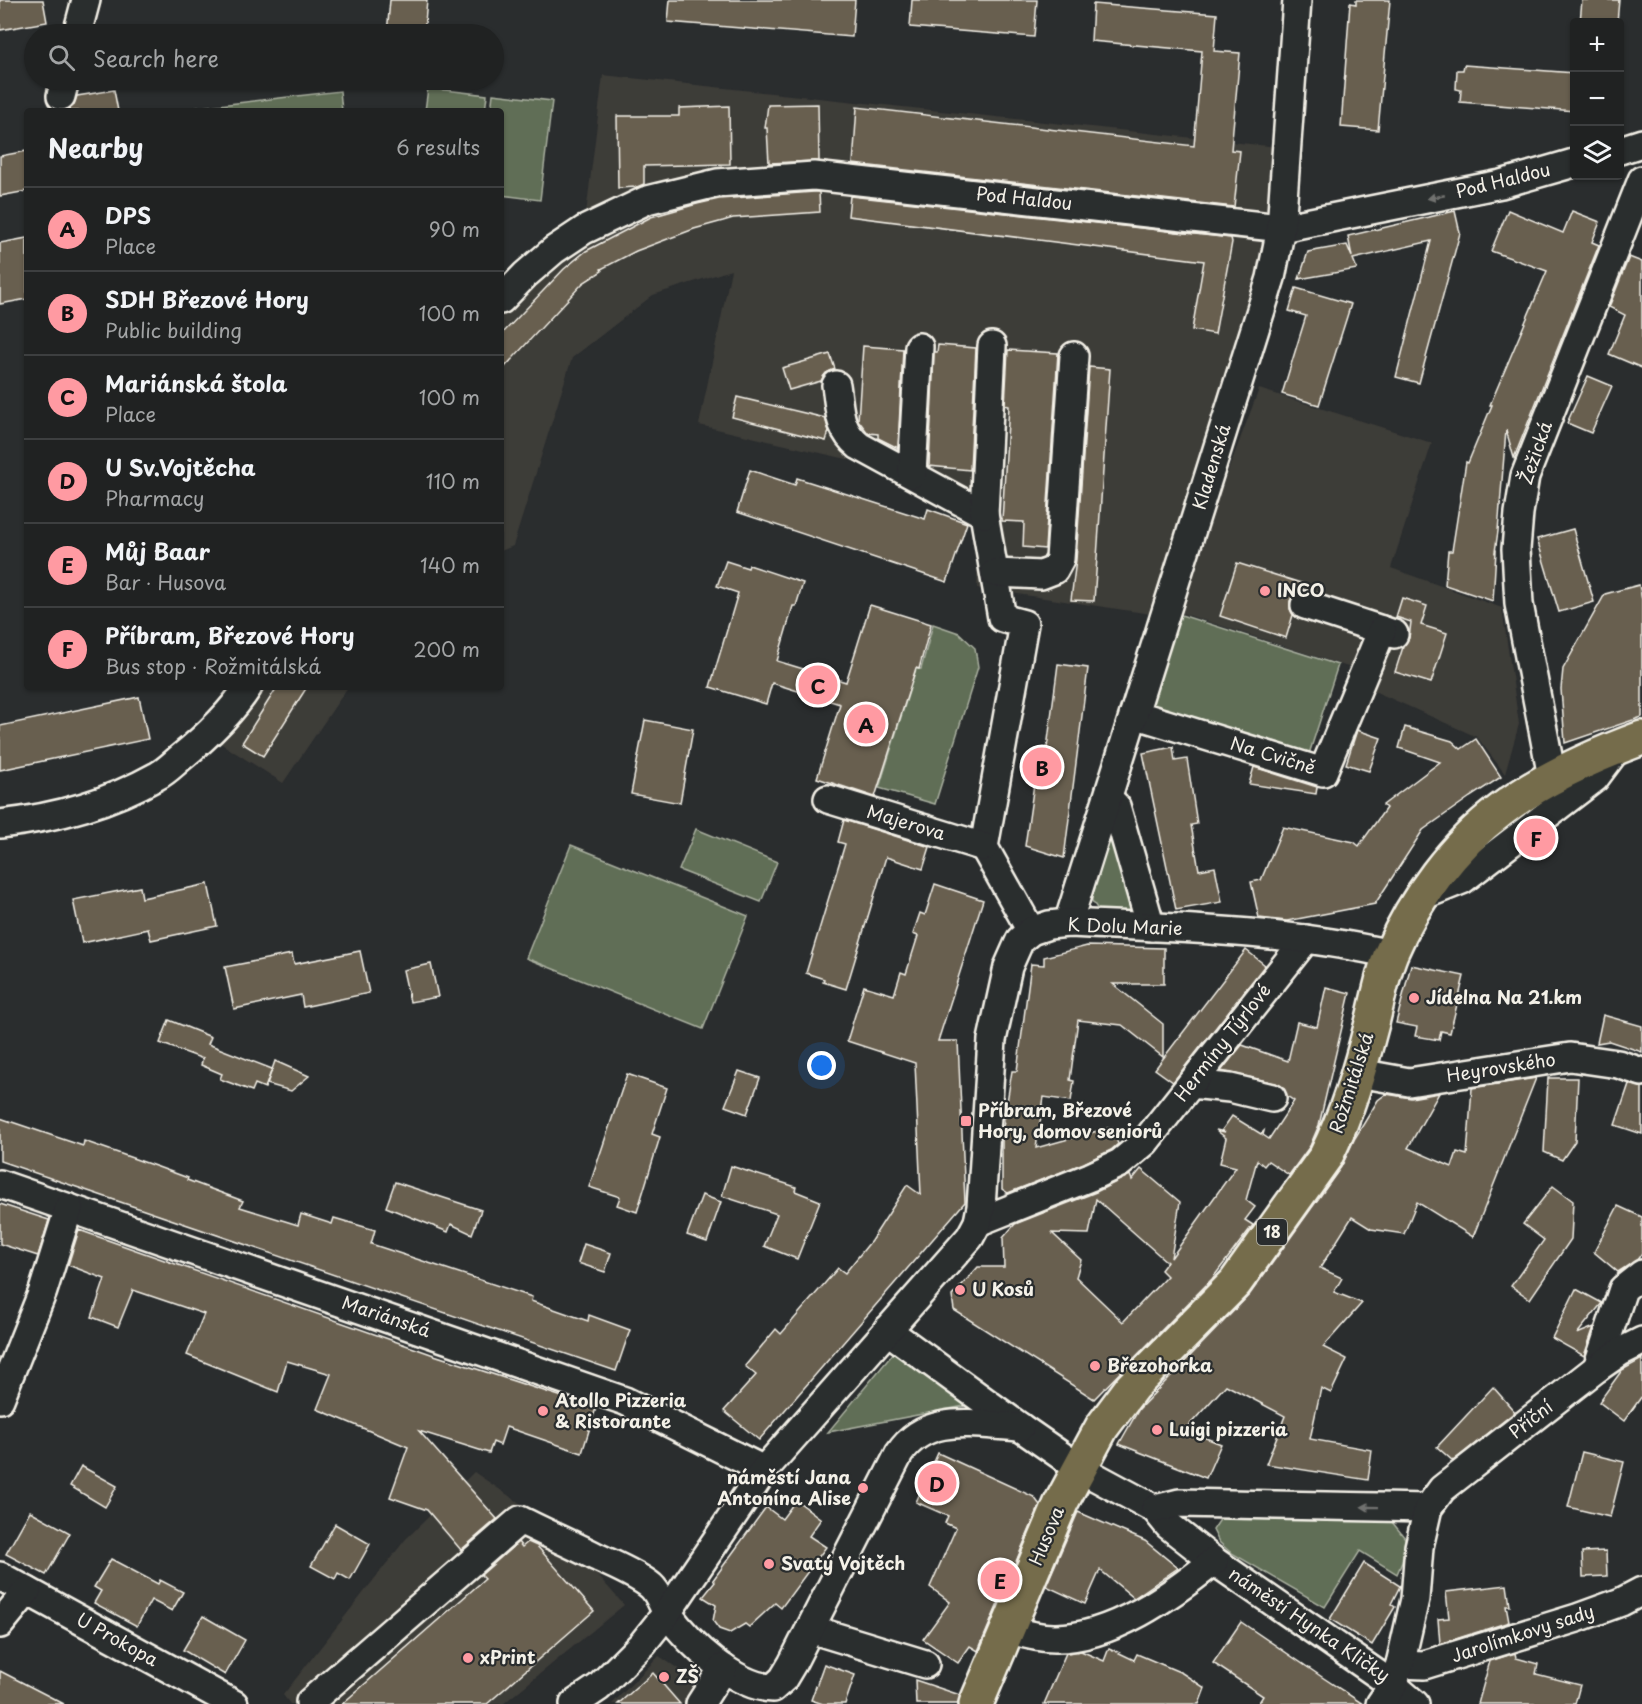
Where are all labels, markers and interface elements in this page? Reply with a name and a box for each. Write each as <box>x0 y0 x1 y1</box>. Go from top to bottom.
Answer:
map controls <box>1570 18 1624 180</box>
button: + <box>1570 18 1624 72</box>
search box <box>24 24 504 90</box>
icon: search <box>45 41 78 74</box>
text: Search here <box>93 41 219 74</box>
button: − <box>1570 72 1624 126</box>
button: layers <box>1570 126 1624 180</box>
text: Nearby <box>48 128 143 167</box>
text: 6 results <box>396 132 480 162</box>
street label: Pod Haldou <box>1452 155 1553 204</box>
street label: Pod Haldou <box>975 179 1074 216</box>
one-way arrow <box>1427 193 1446 202</box>
text: DPS <box>105 198 151 231</box>
text: A <box>60 214 75 244</box>
text: 90 m <box>429 214 480 244</box>
text: Place <box>105 231 156 261</box>
text: SDH Březové Hory <box>105 282 309 315</box>
text: B <box>61 298 74 328</box>
text: 100 m <box>419 298 480 328</box>
text: Public building <box>105 315 242 345</box>
text: Mariánská štola <box>105 366 287 399</box>
text: C <box>60 382 75 412</box>
text: 100 m <box>419 382 480 412</box>
text: Place <box>105 399 156 429</box>
street label: Žežická <box>1511 416 1558 488</box>
street label: Kladenská <box>1185 420 1237 513</box>
text: U Sv.Vojtěcha <box>105 450 256 483</box>
text: D <box>60 466 75 496</box>
text: 110 m <box>426 466 480 496</box>
text: Pharmacy <box>105 483 205 513</box>
text: Můj Baar <box>105 534 210 567</box>
text: E <box>61 550 74 580</box>
text: 140 m <box>420 550 480 580</box>
text: Bar · Husova <box>105 567 226 597</box>
place label: INCO <box>1277 576 1324 603</box>
marker: INCO <box>1258 584 1272 598</box>
text: Příbram, Březové Hory <box>105 618 355 651</box>
text: F <box>62 634 73 664</box>
text: 200 m <box>413 634 480 664</box>
text: Bus stop · Rožmitálská <box>105 651 321 681</box>
pin: C <box>798 662 838 708</box>
pin: A <box>846 702 886 746</box>
street label: Na Cvičně <box>1227 729 1320 780</box>
pin: B <box>1022 744 1062 789</box>
street label: Majerova <box>864 797 949 846</box>
pin: F <box>1516 816 1556 860</box>
street label: K Dolu Marie <box>1067 910 1183 941</box>
street label: Hermíny Týrlové <box>1167 977 1277 1107</box>
place label: Jídelna Na 21.km <box>1426 983 1582 1010</box>
marker: Jídelna Na 21.km <box>1407 991 1421 1005</box>
street label: Rožmitálská <box>1322 1028 1380 1137</box>
street label: Heyrovského <box>1444 1045 1557 1088</box>
your location <box>807 1051 836 1080</box>
place label: Příbram, Březové Hory, domov seniorů <box>978 1096 1162 1144</box>
marker: Příbram, Březové Hory, domov seniorů <box>959 1114 973 1128</box>
road number: 18 <box>1257 1219 1287 1245</box>
place label: U Kosů <box>972 1275 1034 1302</box>
marker: U Kosů <box>953 1283 967 1297</box>
street label: Mariánská <box>339 1288 435 1344</box>
place label: Březohorka <box>1107 1351 1213 1378</box>
marker: Březohorka <box>1088 1359 1102 1373</box>
place label: Atollo Pizzeria & Ristorante <box>554 1386 687 1434</box>
street label: Příční <box>1502 1393 1558 1445</box>
marker: Atollo Pizzeria & Ristorante <box>536 1404 550 1418</box>
place label: Luigi pizzeria <box>1169 1415 1288 1442</box>
marker: Luigi pizzeria <box>1150 1423 1164 1437</box>
pin: D <box>918 1460 956 1506</box>
place label: náměstí Jana Antonína Alise <box>717 1463 851 1511</box>
marker: náměstí Jana Antonína Alise <box>856 1481 870 1495</box>
street label: Husova <box>1021 1502 1070 1569</box>
one-way arrow <box>1360 1502 1379 1512</box>
place label: Svatý Vojtěch <box>781 1549 905 1576</box>
marker: Svatý Vojtěch <box>762 1557 776 1571</box>
pin: E <box>980 1558 1020 1602</box>
street label: náměstí Hynka Kličky <box>1224 1560 1396 1688</box>
street label: Jarolímkovy sady <box>1448 1597 1598 1668</box>
street label: U Prokopa <box>72 1605 164 1672</box>
place label: xPrint <box>480 1643 536 1670</box>
marker: xPrint <box>461 1651 475 1665</box>
place label: ZŠ <box>676 1662 699 1689</box>
marker: ZŠ <box>657 1670 671 1684</box>

